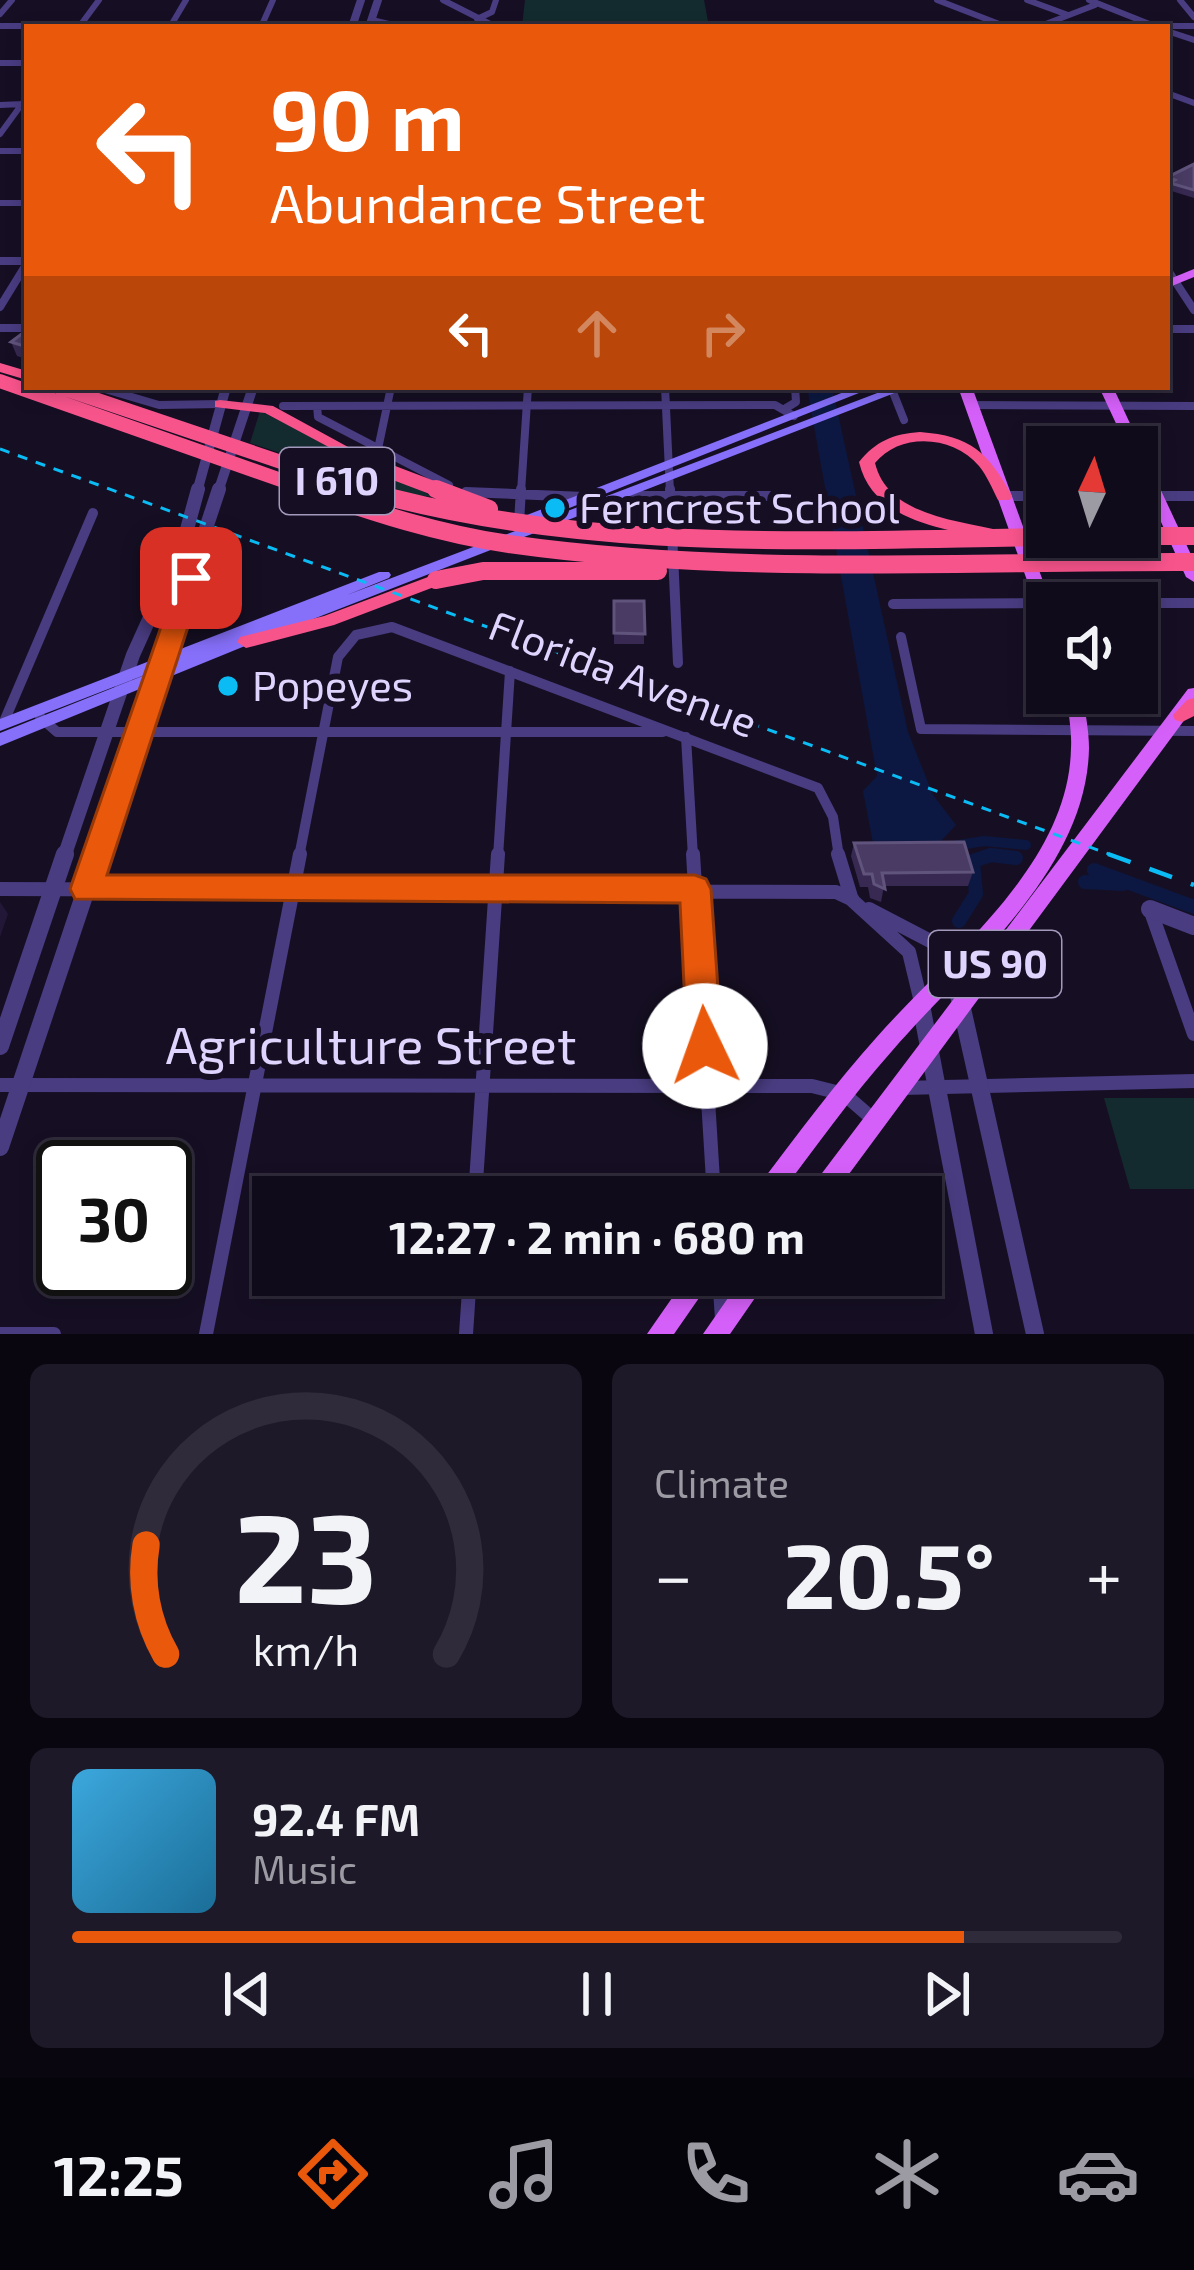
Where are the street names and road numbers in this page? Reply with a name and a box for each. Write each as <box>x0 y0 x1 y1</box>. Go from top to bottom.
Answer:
road number: I 610 <box>280 448 394 514</box>
street label: Florida Avenue <box>483 598 765 746</box>
road number: US 90 <box>929 931 1061 997</box>
street label: Agriculture Street <box>166 1013 576 1074</box>

